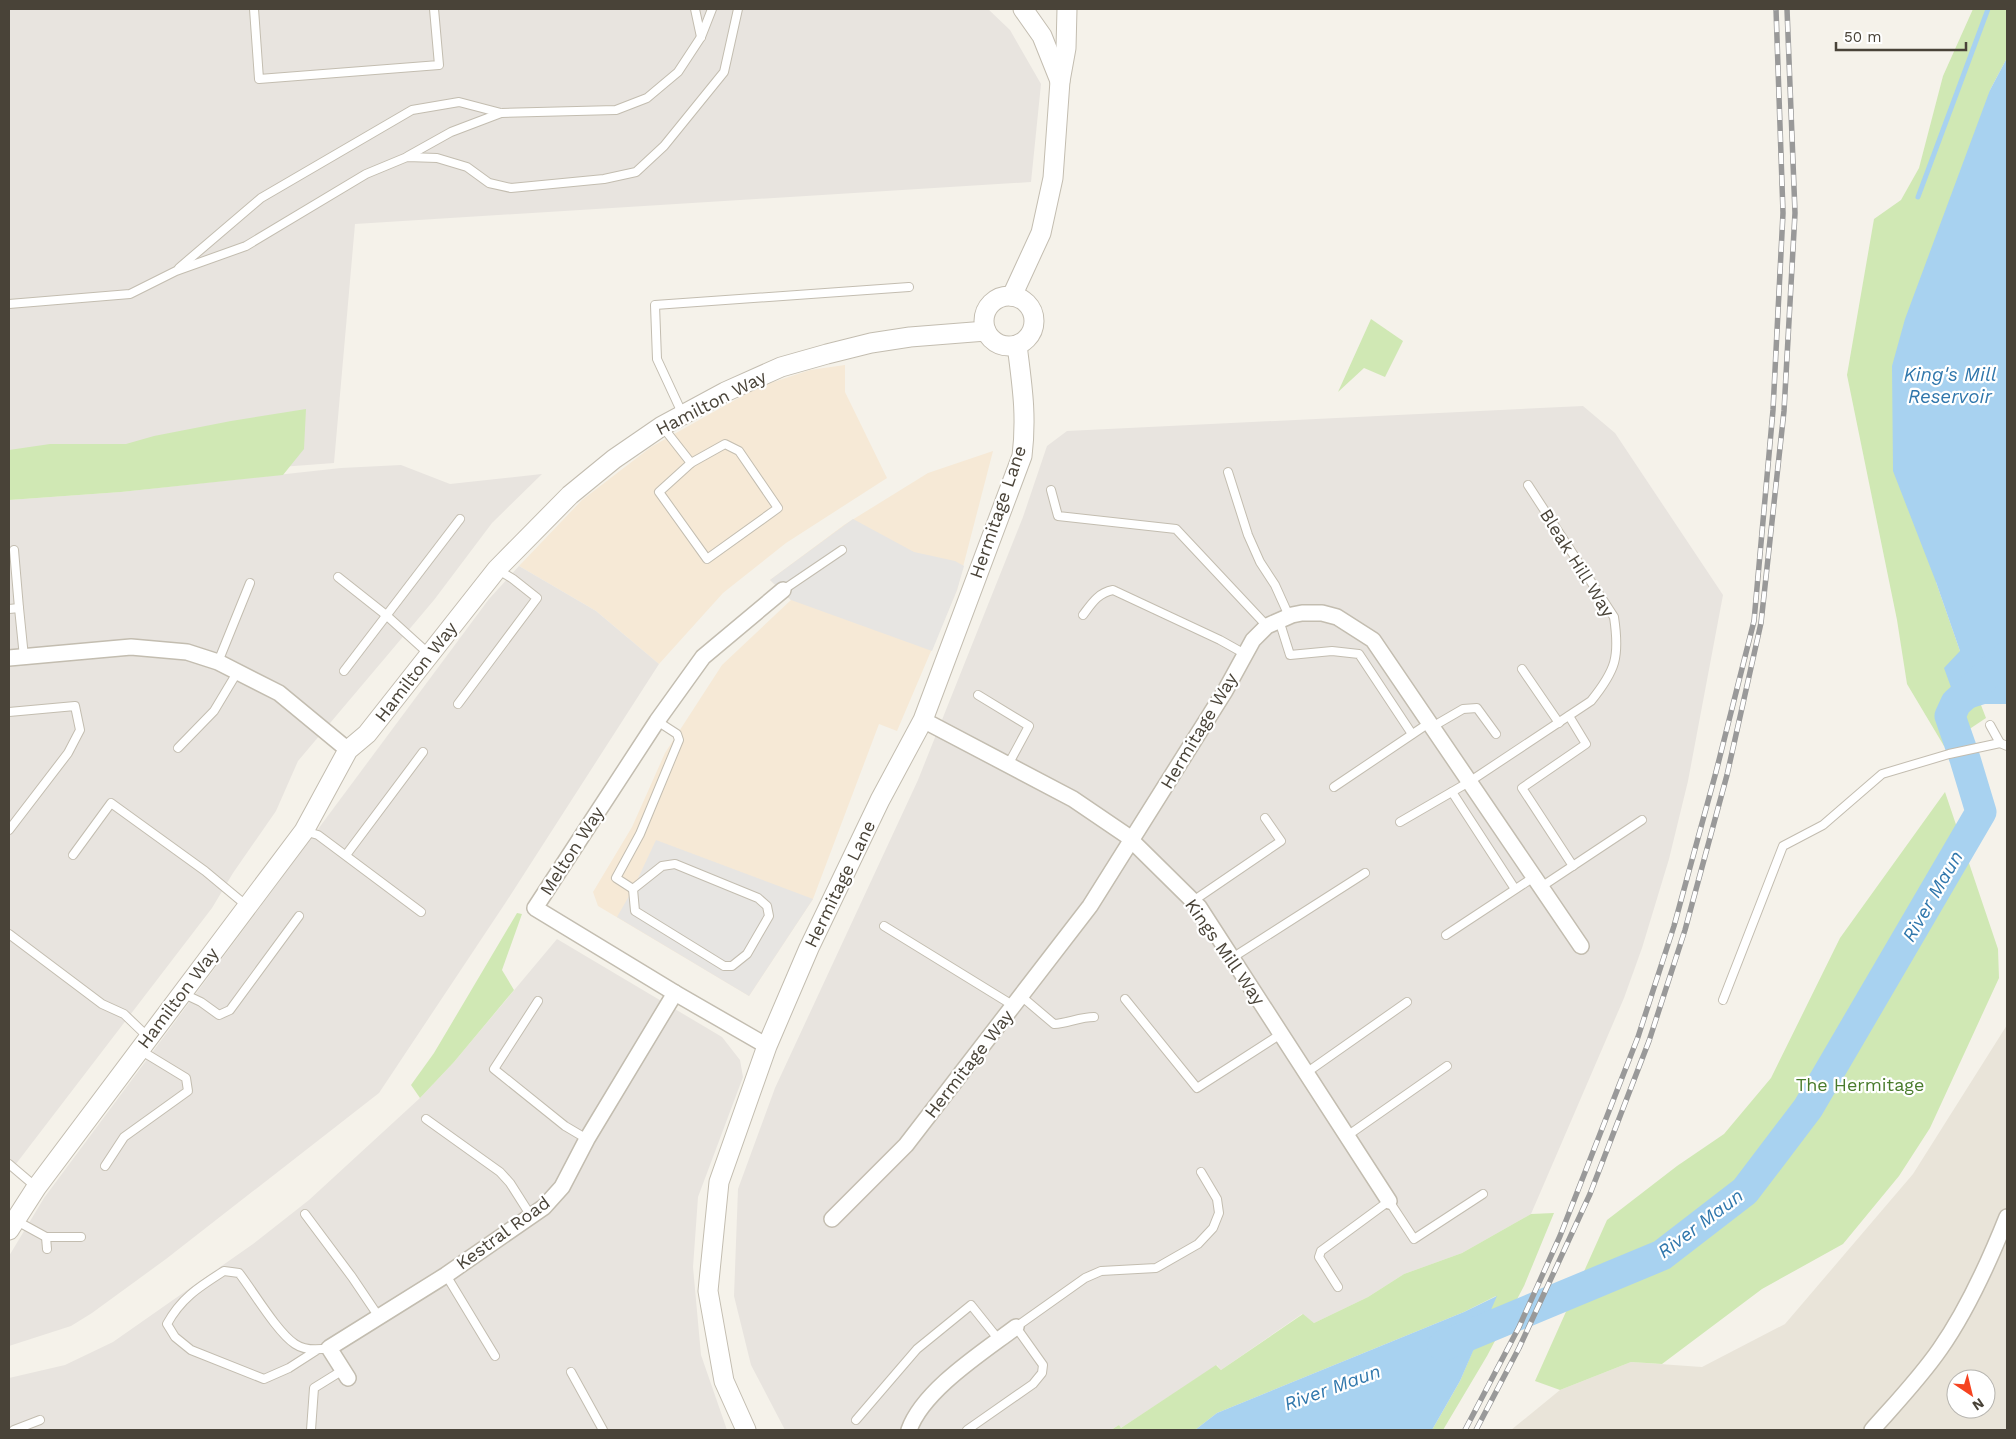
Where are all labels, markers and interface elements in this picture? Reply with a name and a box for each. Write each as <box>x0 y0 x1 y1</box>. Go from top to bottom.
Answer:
scale bar <box>1836 20 1966 52</box>
text: 50 m <box>1844 28 1881 46</box>
water label: King's Mill Reservoir <box>1904 363 1997 408</box>
street label: Hamilton Way <box>652 365 770 439</box>
street label: Hermitage Lane <box>965 443 1030 581</box>
street label: Bleak Hill Way <box>1536 505 1619 621</box>
street label: Hamilton Way <box>370 617 462 726</box>
street label: Hermitage Way <box>1156 668 1242 793</box>
street label: Melton Way <box>535 802 608 899</box>
street label: Hermitage Lane <box>800 817 879 951</box>
water label: River Maun <box>1897 847 1968 946</box>
street label: Kings Mill Way <box>1181 895 1270 1009</box>
street label: Hamilton Way <box>133 942 223 1052</box>
street label: Hermitage Way <box>920 1005 1018 1122</box>
park label: The Hermitage <box>1796 1074 1924 1095</box>
water label: River Maun <box>1653 1184 1748 1263</box>
street label: Kestral Road <box>452 1192 554 1274</box>
water label: River Maun <box>1281 1359 1384 1416</box>
north arrow <box>1946 1369 1996 1419</box>
text: N <box>1970 1395 1987 1414</box>

